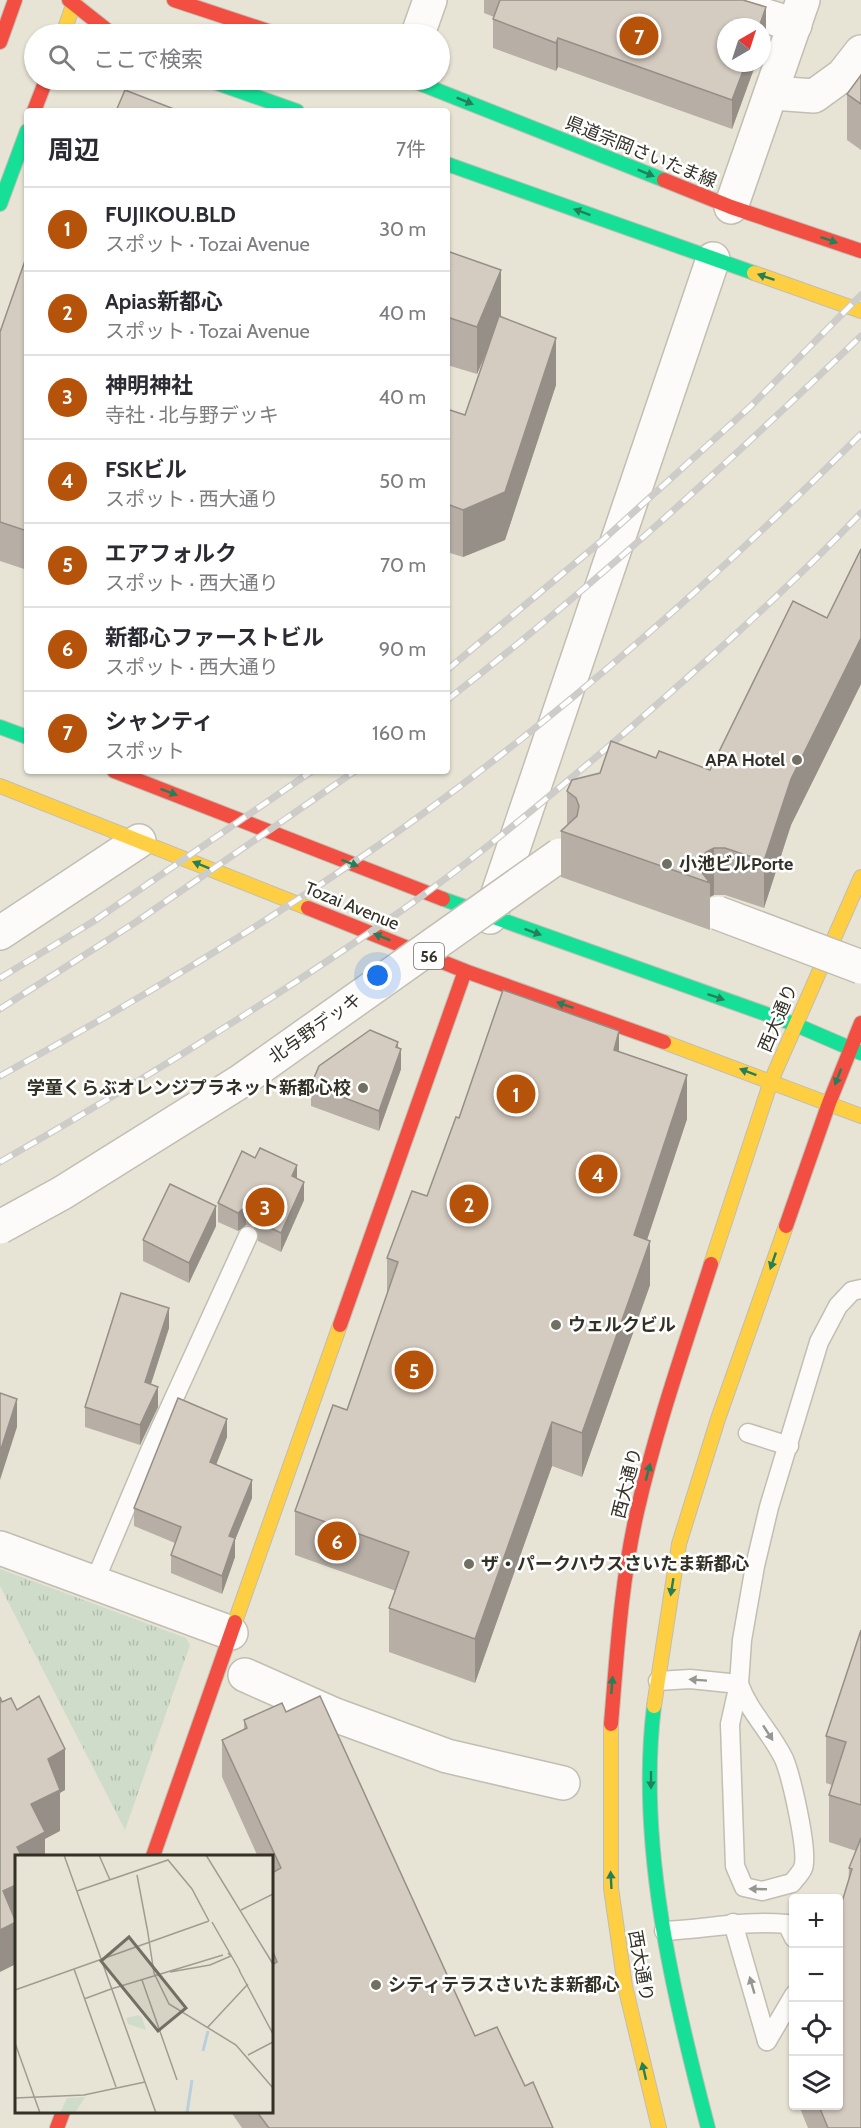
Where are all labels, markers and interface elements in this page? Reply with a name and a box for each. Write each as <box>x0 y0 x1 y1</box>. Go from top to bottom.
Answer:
pin: 7 <box>620 14 658 58</box>
north arrow <box>717 18 771 72</box>
search box <box>24 24 450 90</box>
icon: search <box>45 41 78 74</box>
text: ここで検索 <box>93 46 203 73</box>
one-way arrow <box>456 97 474 106</box>
street label: 県道宗岡さいたま線 <box>562 112 720 192</box>
text: 周辺 <box>48 134 100 166</box>
text: 7件 <box>396 137 426 161</box>
one-way arrow <box>637 169 655 178</box>
text: FUJIKOU.BLD <box>105 201 236 228</box>
one-way arrow <box>573 207 591 217</box>
text: 1 <box>64 217 71 241</box>
text: 30 m <box>379 217 426 241</box>
text: スポット · Tozai Avenue <box>105 232 310 256</box>
one-way arrow <box>820 236 838 245</box>
one-way arrow <box>757 272 775 282</box>
text: Apias新都心 <box>105 288 223 315</box>
text: 2 <box>62 301 73 325</box>
text: 40 m <box>378 301 426 325</box>
text: スポット · Tozai Avenue <box>105 319 310 343</box>
text: 神明神社 <box>105 372 193 399</box>
text: 3 <box>62 385 73 409</box>
text: 40 m <box>378 385 426 409</box>
text: 寺社 · 北与野デッキ <box>105 403 279 427</box>
text: FSKビル <box>105 456 187 483</box>
text: 4 <box>61 469 74 493</box>
text: 50 m <box>379 469 426 493</box>
text: スポット · 西大通り <box>105 487 279 511</box>
text: エアフォルク <box>105 540 237 567</box>
text: 5 <box>62 553 73 577</box>
text: 70 m <box>380 553 426 577</box>
text: スポット · 西大通り <box>105 571 279 595</box>
text: 新都心ファーストビル <box>105 624 324 651</box>
text: 6 <box>62 637 73 661</box>
text: 90 m <box>379 637 426 661</box>
text: スポット · 西大通り <box>105 655 279 679</box>
text: シャンティ <box>105 708 214 735</box>
text: 7 <box>62 721 73 745</box>
text: 160 m <box>372 721 426 745</box>
text: スポット <box>105 739 185 763</box>
place label: APA Hotel <box>705 749 785 771</box>
marker: APA Hotel <box>790 753 804 767</box>
one-way arrow <box>160 787 178 797</box>
place label: 小池ビルPorte <box>679 853 793 875</box>
marker: 小池ビルPorte <box>660 857 674 871</box>
one-way arrow <box>342 858 360 868</box>
one-way arrow <box>191 860 209 870</box>
street label: Tozai Avenue <box>302 877 402 935</box>
one-way arrow <box>524 927 542 937</box>
one-way arrow <box>373 932 391 942</box>
road number: 56 <box>414 943 444 969</box>
your location <box>363 961 392 990</box>
street label: 西大通り <box>754 981 802 1055</box>
street label: 北与野デッキ <box>264 988 366 1068</box>
one-way arrow <box>708 992 726 1002</box>
one-way arrow <box>556 1000 574 1010</box>
one-way arrow <box>739 1067 757 1076</box>
one-way arrow <box>833 1068 843 1086</box>
pin: 1 <box>496 1072 536 1116</box>
place label: 学童くらぶオレンジプラネット新都心校 <box>27 1077 351 1099</box>
marker: 学童くらぶオレンジプラネット新都心校 <box>356 1081 370 1095</box>
pin: 4 <box>578 1152 618 1196</box>
pin: 2 <box>450 1182 488 1226</box>
pin: 3 <box>246 1184 284 1230</box>
one-way arrow <box>768 1252 778 1270</box>
place label: ウェルクビル <box>568 1314 676 1336</box>
marker: ウェルクビル <box>549 1318 563 1332</box>
pin: 5 <box>394 1348 434 1392</box>
street label: 西大通り <box>608 1445 646 1521</box>
one-way arrow <box>644 1463 653 1481</box>
pin: 6 <box>318 1518 356 1564</box>
place label: ザ・パークハウスさいたま新都心 <box>481 1553 750 1575</box>
marker: ザ・パークハウスさいたま新都心 <box>462 1557 476 1571</box>
one-way arrow <box>667 1577 676 1596</box>
one-way arrow <box>608 1675 617 1694</box>
one-way arrow <box>689 1676 708 1685</box>
one-way arrow <box>762 1725 774 1741</box>
one-way arrow <box>647 1771 656 1790</box>
inset map <box>15 1855 273 2113</box>
one-way arrow <box>606 1870 615 1889</box>
one-way arrow <box>748 1884 767 1893</box>
map controls <box>789 1894 843 2110</box>
button: + <box>789 1894 843 1948</box>
street label: 西大通り <box>624 1929 658 2003</box>
button: − <box>789 1948 843 2002</box>
place label: シティテラスさいたま新都心 <box>388 1974 620 1996</box>
one-way arrow <box>746 1976 756 1994</box>
marker: シティテラスさいたま新都心 <box>369 1978 383 1992</box>
button: locate <box>789 2002 843 2056</box>
button: layers <box>789 2056 843 2110</box>
one-way arrow <box>639 2062 649 2081</box>

